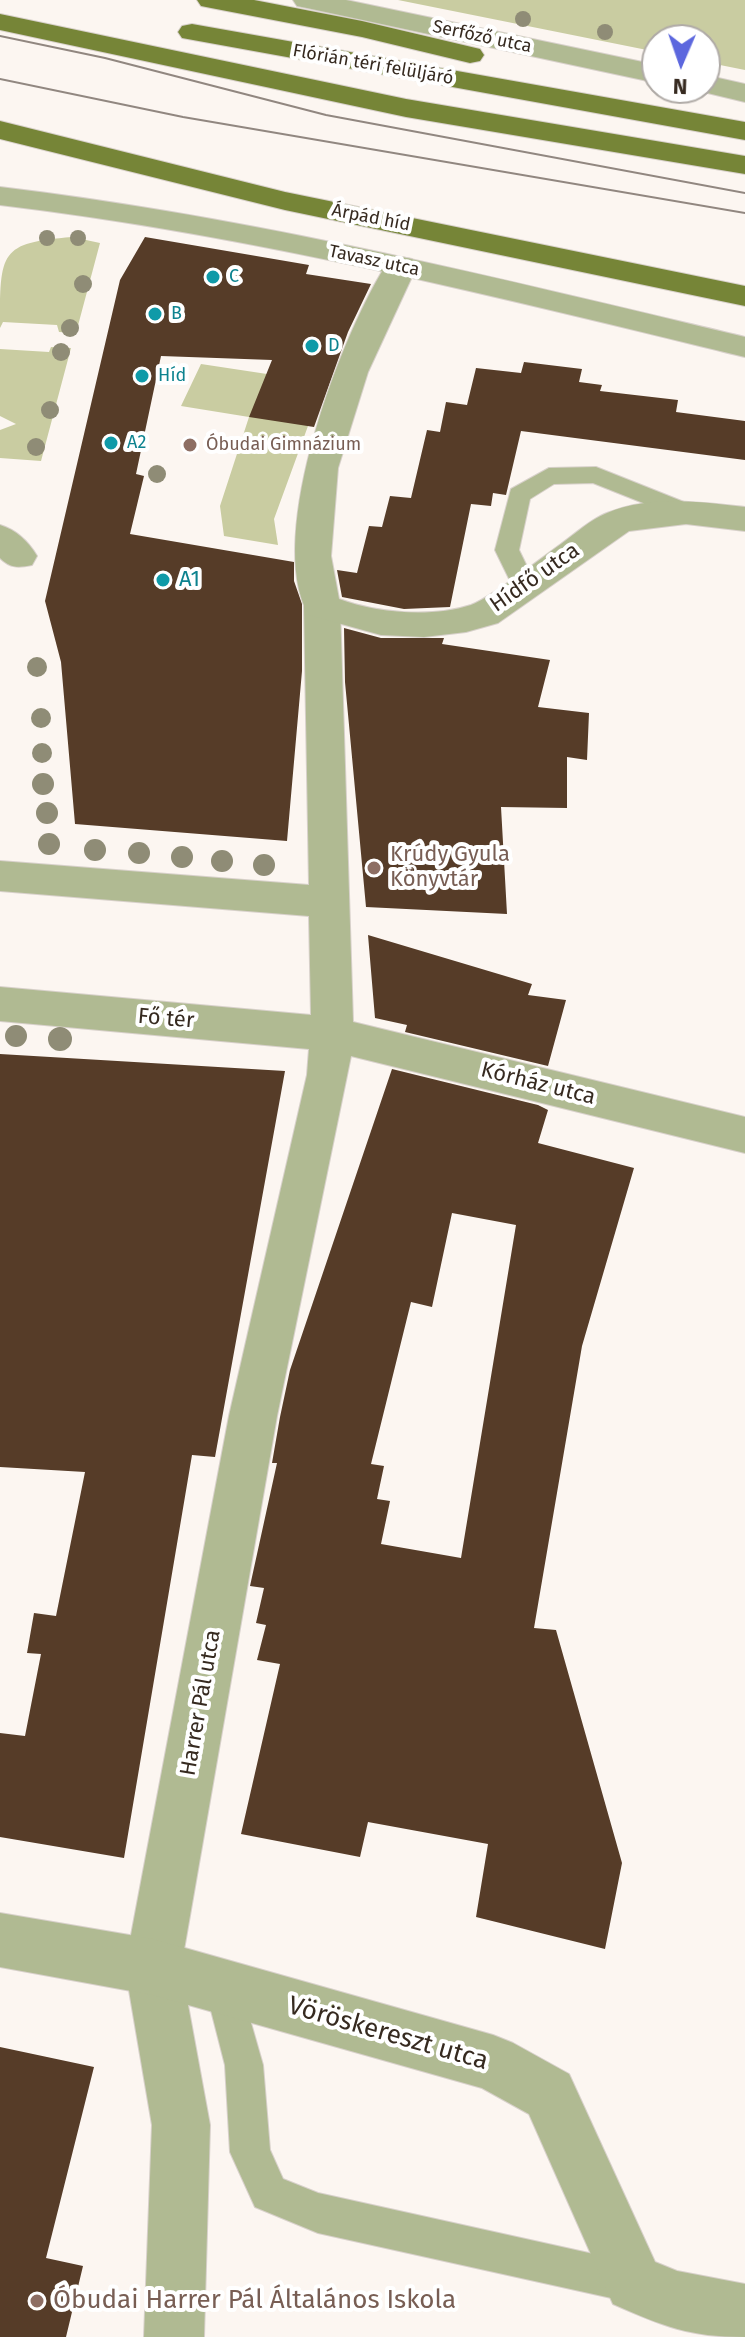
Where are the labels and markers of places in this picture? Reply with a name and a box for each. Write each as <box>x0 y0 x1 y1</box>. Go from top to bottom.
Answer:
place label: C <box>229 266 239 288</box>
marker: C <box>204 268 222 286</box>
place label: B <box>171 303 182 325</box>
marker: B <box>146 305 164 323</box>
place label: D <box>328 335 340 357</box>
marker: D <box>303 337 321 355</box>
place label: Híd <box>158 365 186 387</box>
marker: Híd <box>133 367 151 385</box>
place label: A2 <box>127 432 146 454</box>
marker: A2 <box>102 434 120 452</box>
place label: Óbudai Gimnázium <box>206 434 361 456</box>
marker: Óbudai Gimnázium <box>181 436 199 454</box>
place label: A1 <box>179 567 200 593</box>
marker: A1 <box>154 571 172 589</box>
place label: Krúdy Gyula Könyvtár <box>390 842 510 894</box>
marker: Krúdy Gyula Könyvtár <box>365 859 383 877</box>
place label: Óbudai Harrer Pál Általános Iskola <box>53 2285 456 2317</box>
marker: Óbudai Harrer Pál Általános Iskola <box>28 2292 46 2310</box>

